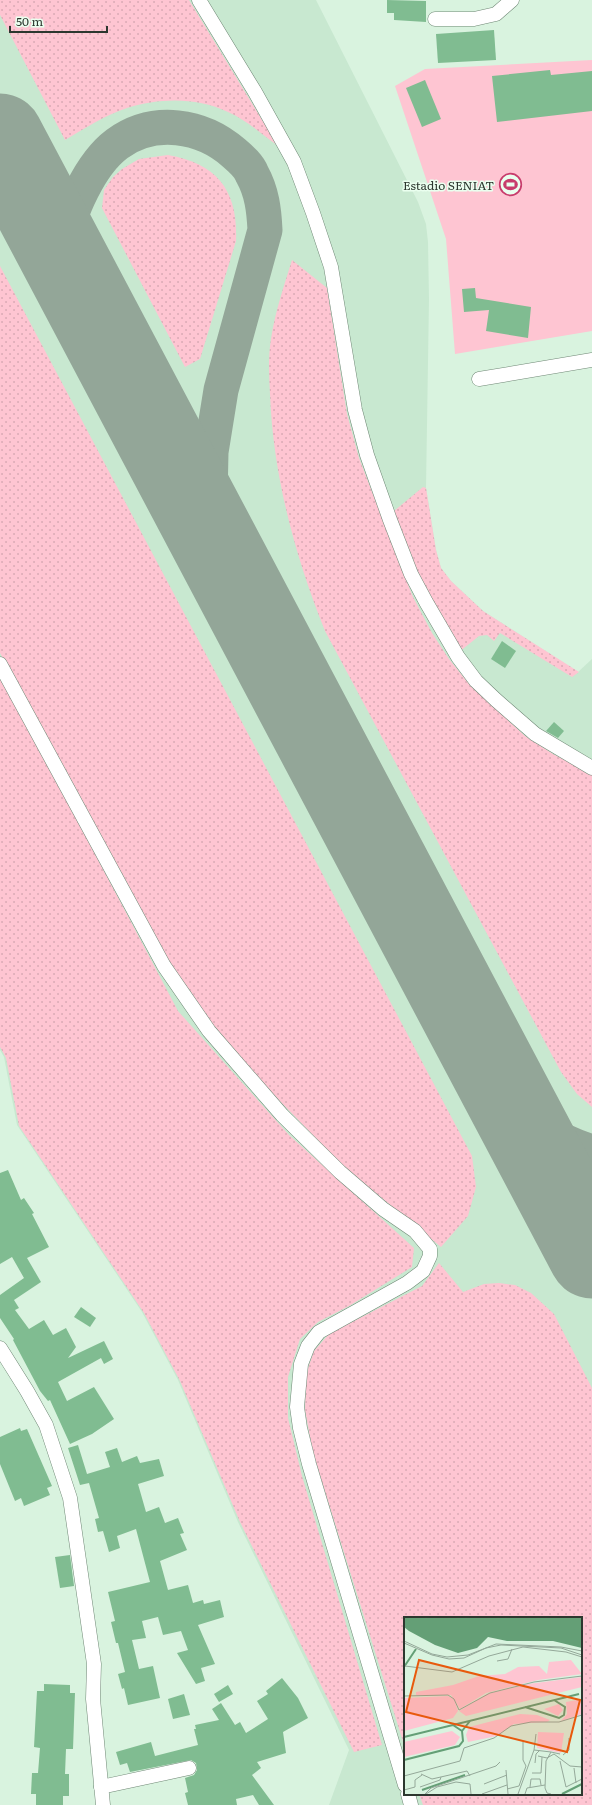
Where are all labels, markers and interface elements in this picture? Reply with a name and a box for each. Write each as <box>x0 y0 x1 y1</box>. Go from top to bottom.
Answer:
scale bar <box>10 8 107 34</box>
text: 50 m <box>16 12 43 30</box>
sports icon: Estadio SENIAT <box>497 172 523 198</box>
place label: Estadio SENIAT <box>403 176 494 194</box>
inset map <box>404 1617 582 1795</box>

